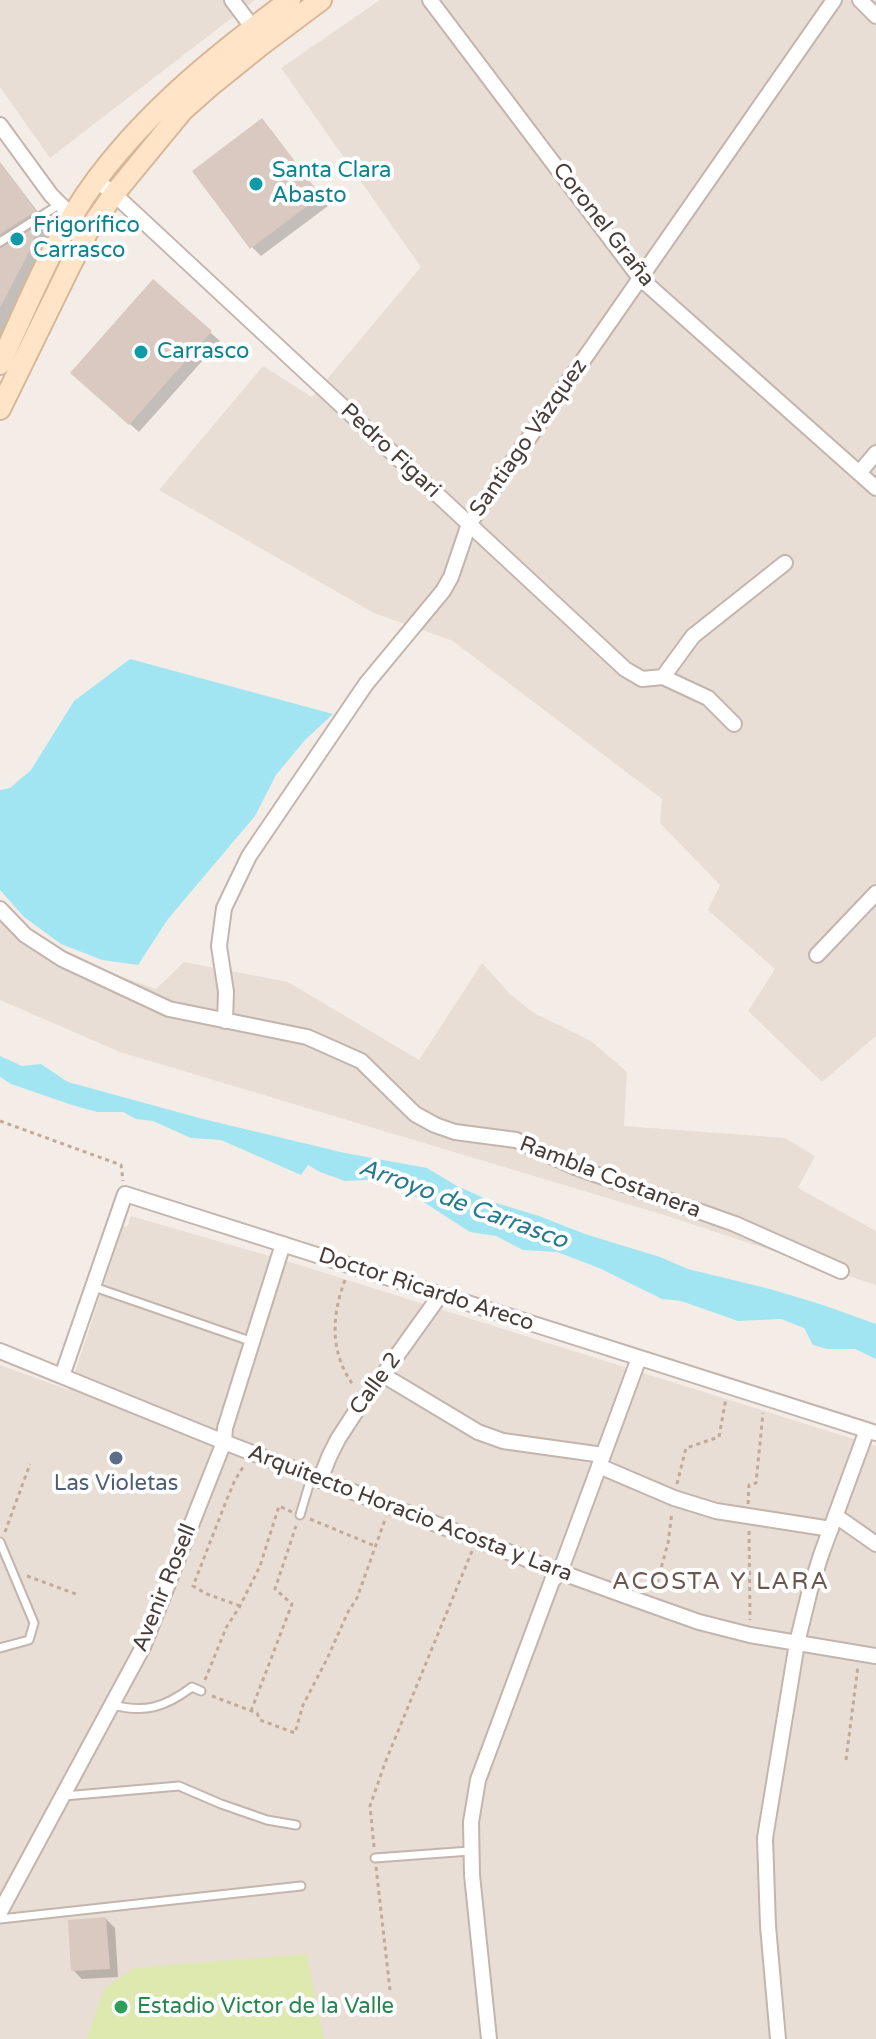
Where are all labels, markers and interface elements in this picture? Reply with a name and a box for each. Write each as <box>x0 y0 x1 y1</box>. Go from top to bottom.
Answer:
place label: Santa Clara Abasto <box>272 158 391 210</box>
street label: Coronel Graña <box>546 158 660 292</box>
marker: Santa Clara Abasto <box>247 175 265 193</box>
place label: Frigorífico Carrasco <box>33 213 140 264</box>
marker: Frigorífico Carrasco <box>8 230 26 248</box>
place label: Carrasco <box>157 339 249 365</box>
marker: Carrasco <box>132 343 150 361</box>
street label: Santiago Vázquez <box>465 354 593 522</box>
street label: Pedro Figari <box>335 398 445 504</box>
street label: Rambla Costanera <box>516 1131 704 1225</box>
water label: Arroyo de Carrasco <box>355 1154 571 1256</box>
street label: Doctor Ricardo Areco <box>315 1243 537 1337</box>
street label: Calle 2 <box>345 1348 407 1420</box>
street label: Arquitecto Horacio Acosta y Lara <box>244 1440 576 1588</box>
marker: Las Violetas <box>107 1449 125 1467</box>
place label: Las Violetas <box>54 1471 178 1497</box>
street label: Avenir Rosell <box>127 1520 203 1656</box>
district label: ACOSTA Y LARA <box>612 1569 830 1597</box>
place label: Estadio Victor de la Valle <box>137 1994 394 2020</box>
marker: Estadio Victor de la Valle <box>112 1998 130 2016</box>

